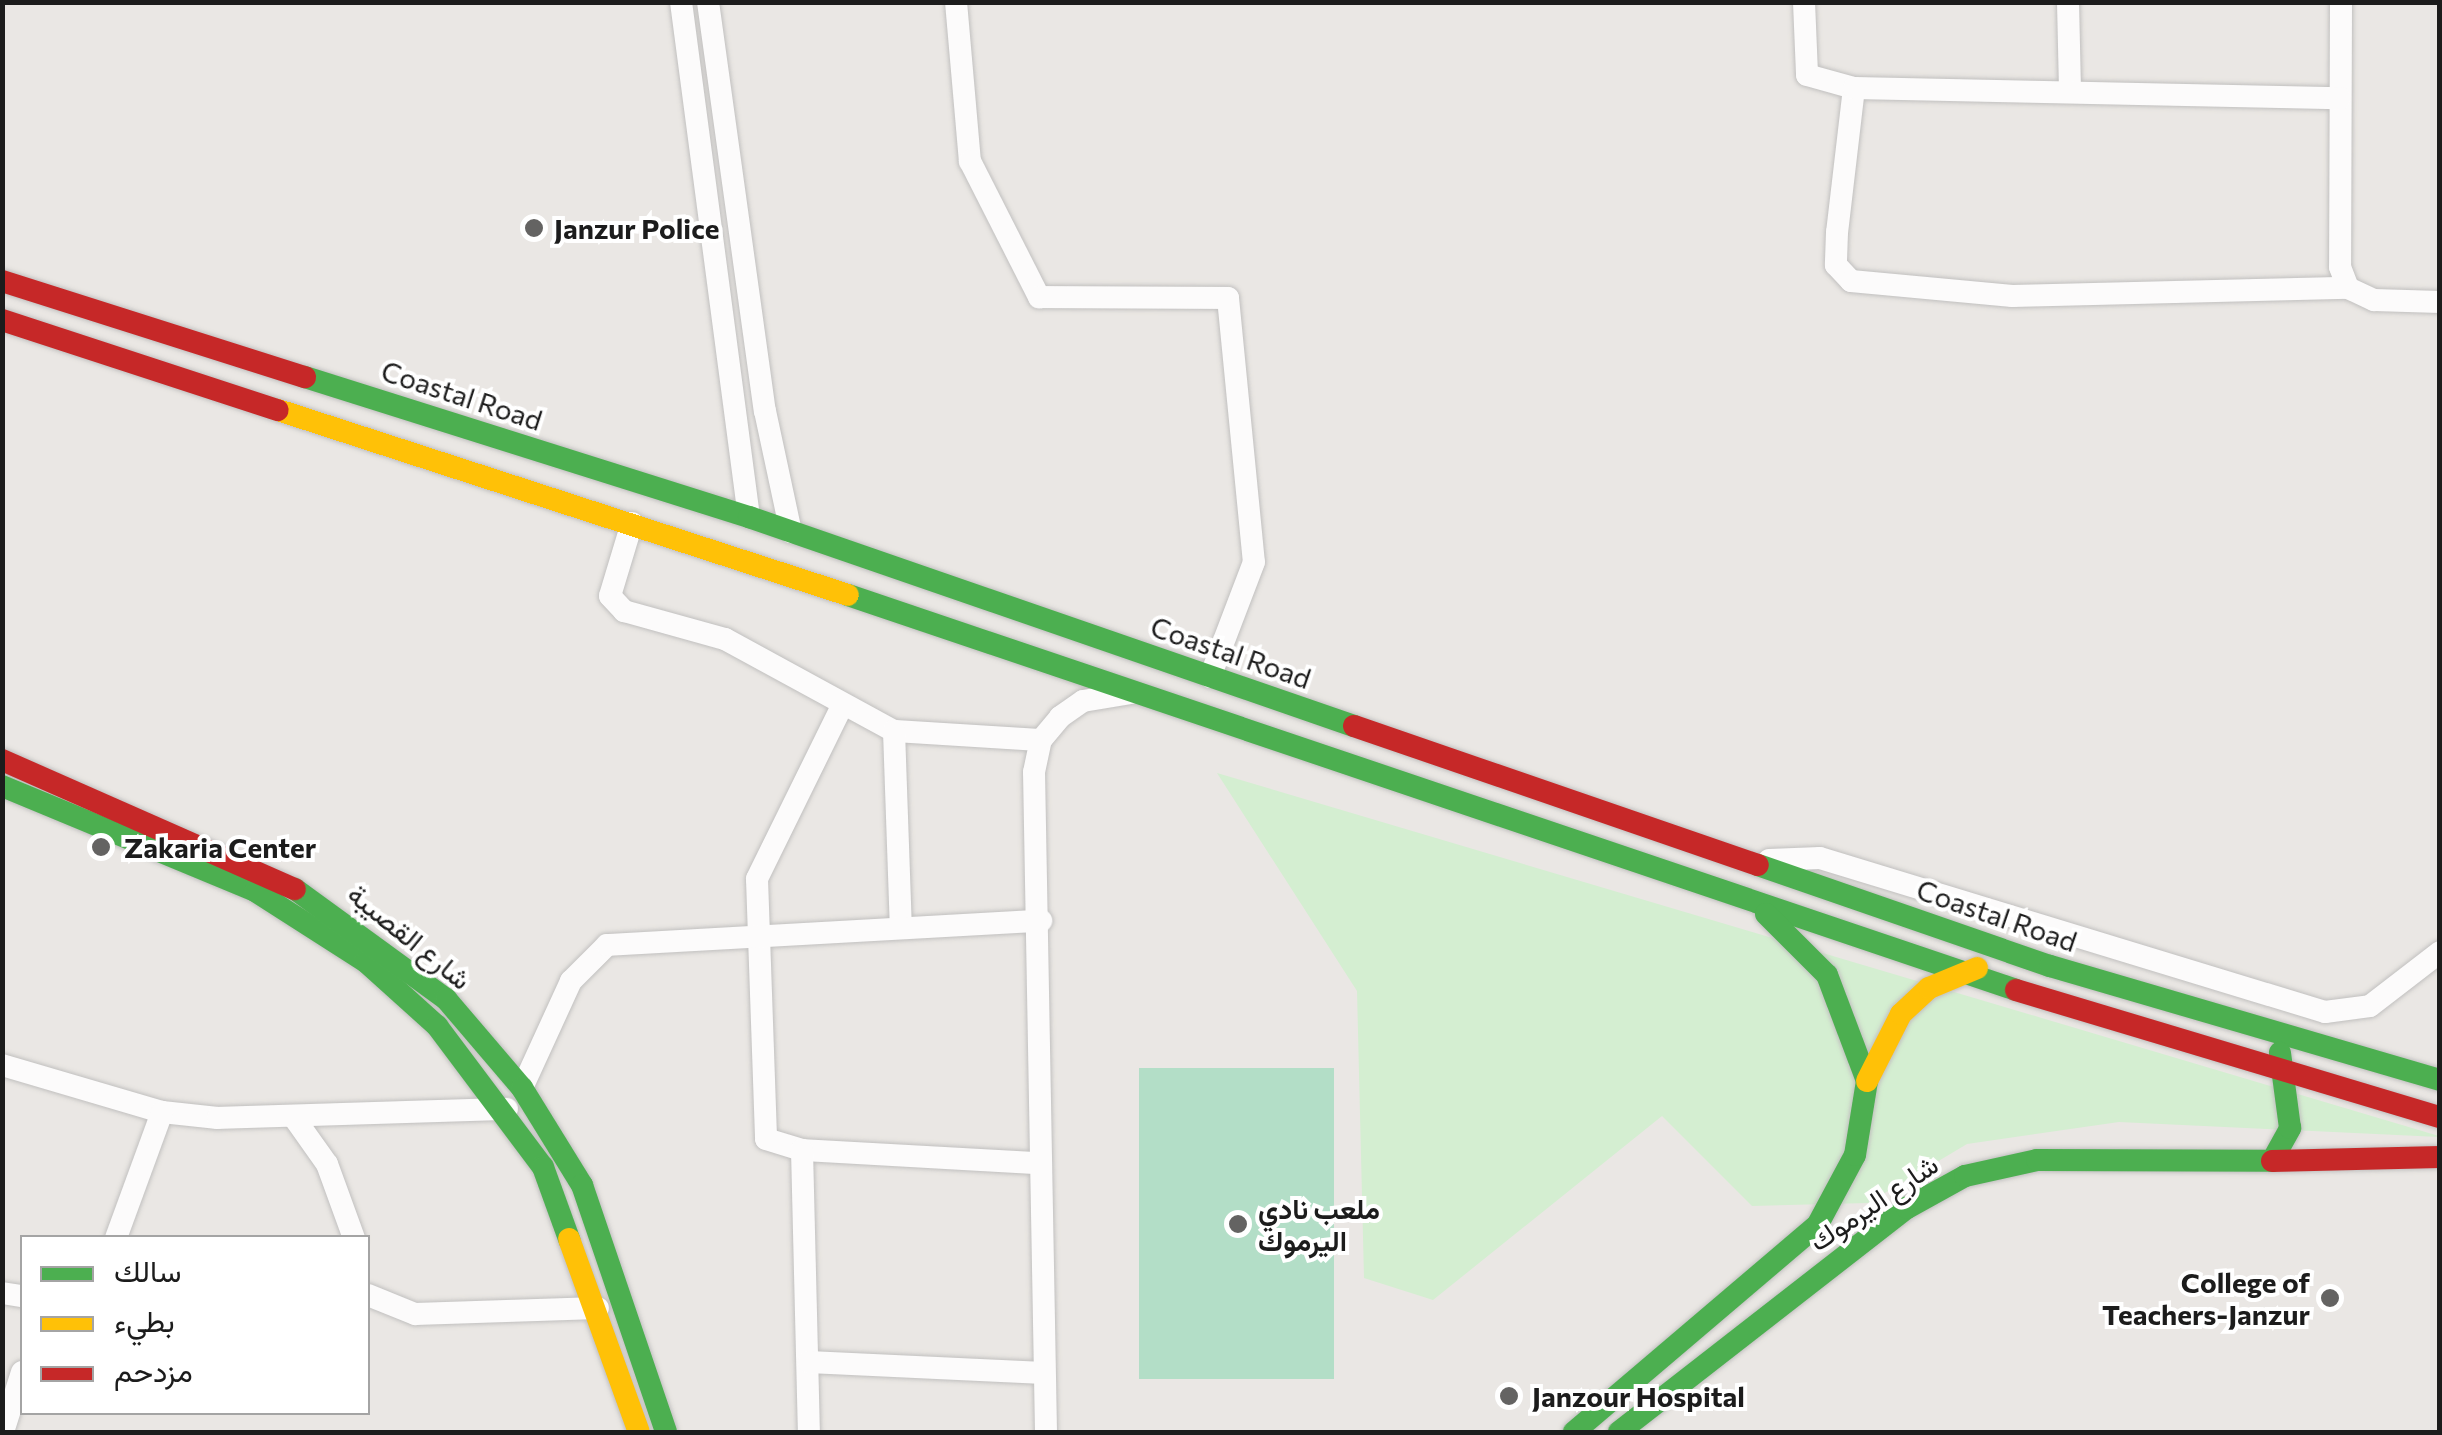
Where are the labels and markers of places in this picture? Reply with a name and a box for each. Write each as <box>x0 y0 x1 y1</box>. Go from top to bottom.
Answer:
place label: Janzur Police <box>554 211 719 245</box>
marker: Janzur Police <box>523 217 545 239</box>
place label: Zakaria Center <box>124 830 316 864</box>
marker: Zakaria Center <box>88 834 114 860</box>
place label: ملعب نادي اليرموك <box>1258 1191 1380 1257</box>
marker: ملعب نادي اليرموك <box>1227 1213 1249 1235</box>
place label: College of Teachers-Janzur <box>2102 1265 2310 1331</box>
marker: College of Teachers-Janzur <box>2319 1287 2341 1309</box>
place label: Janzour Hospital <box>1532 1379 1745 1413</box>
marker: Janzour Hospital <box>1496 1383 1522 1409</box>

